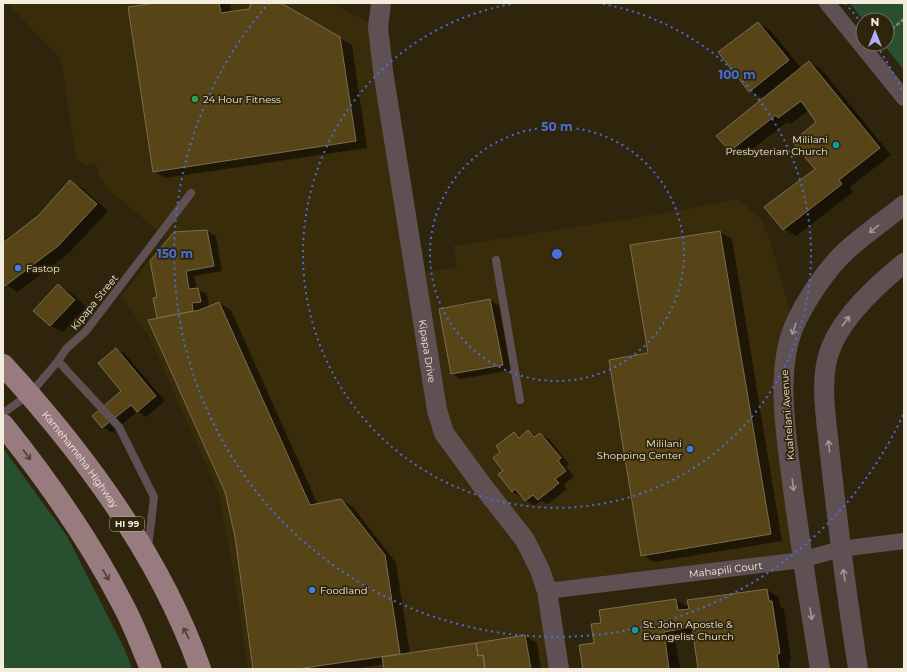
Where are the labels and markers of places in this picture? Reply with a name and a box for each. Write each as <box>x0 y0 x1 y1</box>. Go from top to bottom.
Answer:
place label: 24 Hour Fitness <box>203 93 281 106</box>
marker: 24 Hour Fitness <box>190 94 200 104</box>
place label: Mililani Presbyterian Church <box>726 133 828 158</box>
marker: Mililani Presbyterian Church <box>831 140 841 150</box>
centre of rings <box>550 247 564 261</box>
place label: Fastop <box>26 262 60 275</box>
marker: Fastop <box>13 263 23 273</box>
place label: Mililani Shopping Center <box>597 437 682 462</box>
marker: Mililani Shopping Center <box>685 444 695 454</box>
place label: Foodland <box>320 584 368 597</box>
marker: Foodland <box>307 585 317 595</box>
place label: St. John Apostle & Evangelist Church <box>643 618 734 643</box>
marker: St. John Apostle & Evangelist Church <box>630 625 640 635</box>

